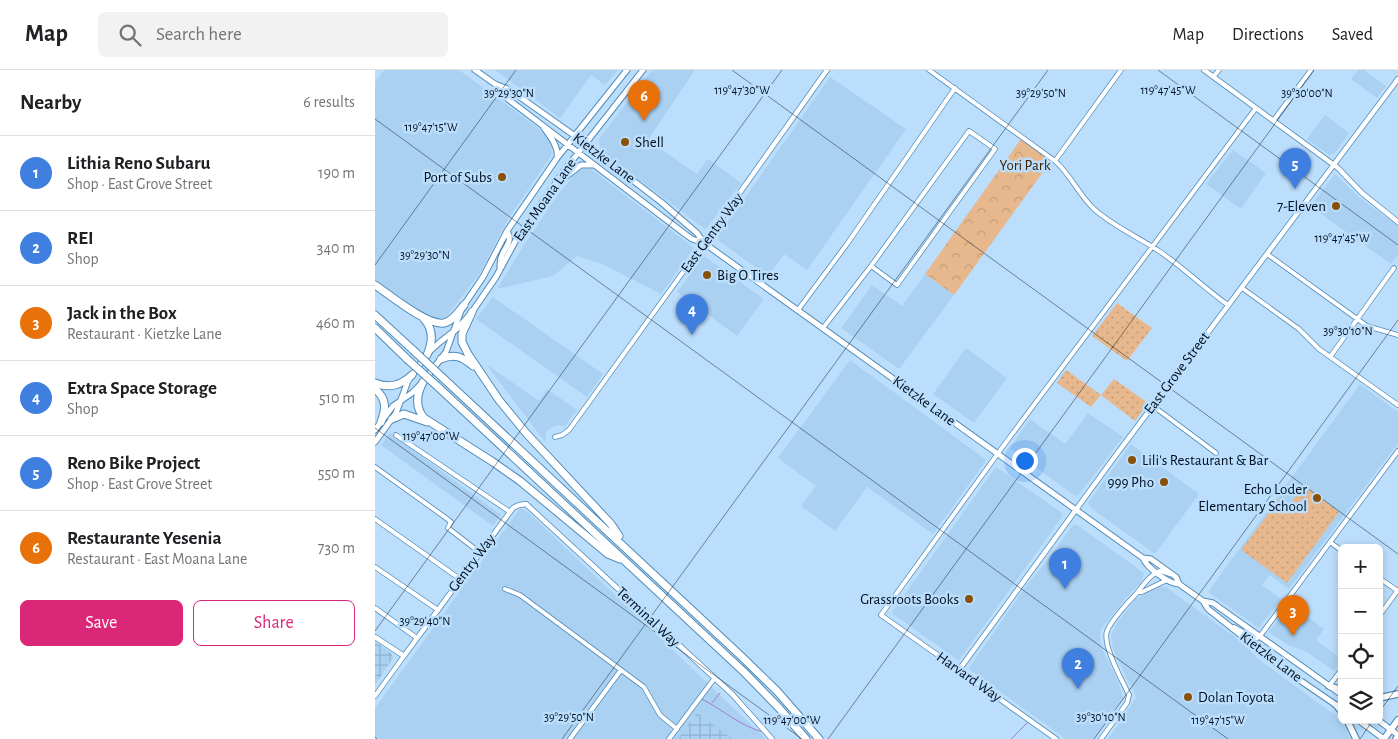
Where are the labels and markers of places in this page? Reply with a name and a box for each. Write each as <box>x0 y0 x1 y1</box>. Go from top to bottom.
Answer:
pin: 6 <box>628 80 660 121</box>
place label: Shell <box>635 135 664 150</box>
marker: Shell <box>619 136 631 148</box>
pin: 5 <box>1279 148 1311 189</box>
place label: Port of Subs <box>423 170 492 185</box>
marker: Port of Subs <box>496 171 508 183</box>
place label: 7-Eleven <box>1277 199 1326 214</box>
marker: 7-Eleven <box>1330 200 1342 212</box>
place label: Big O Tires <box>717 268 779 283</box>
marker: Big O Tires <box>701 269 713 281</box>
pin: 4 <box>676 294 708 335</box>
place label: Lili's Restaurant & Bar <box>1142 453 1268 468</box>
marker: Lili's Restaurant & Bar <box>1126 454 1138 466</box>
place label: 999 Pho <box>1107 475 1154 490</box>
marker: 999 Pho <box>1158 476 1170 488</box>
place label: Echo Loder Elementary School <box>1198 482 1307 514</box>
marker: Echo Loder Elementary School <box>1311 492 1323 504</box>
pin: 1 <box>1049 548 1081 589</box>
place label: Grassroots Books <box>860 592 959 607</box>
marker: Grassroots Books <box>963 593 975 605</box>
pin: 3 <box>1277 595 1309 636</box>
pin: 2 <box>1062 648 1094 689</box>
place label: Dolan Toyota <box>1198 690 1275 705</box>
marker: Dolan Toyota <box>1182 691 1194 703</box>

